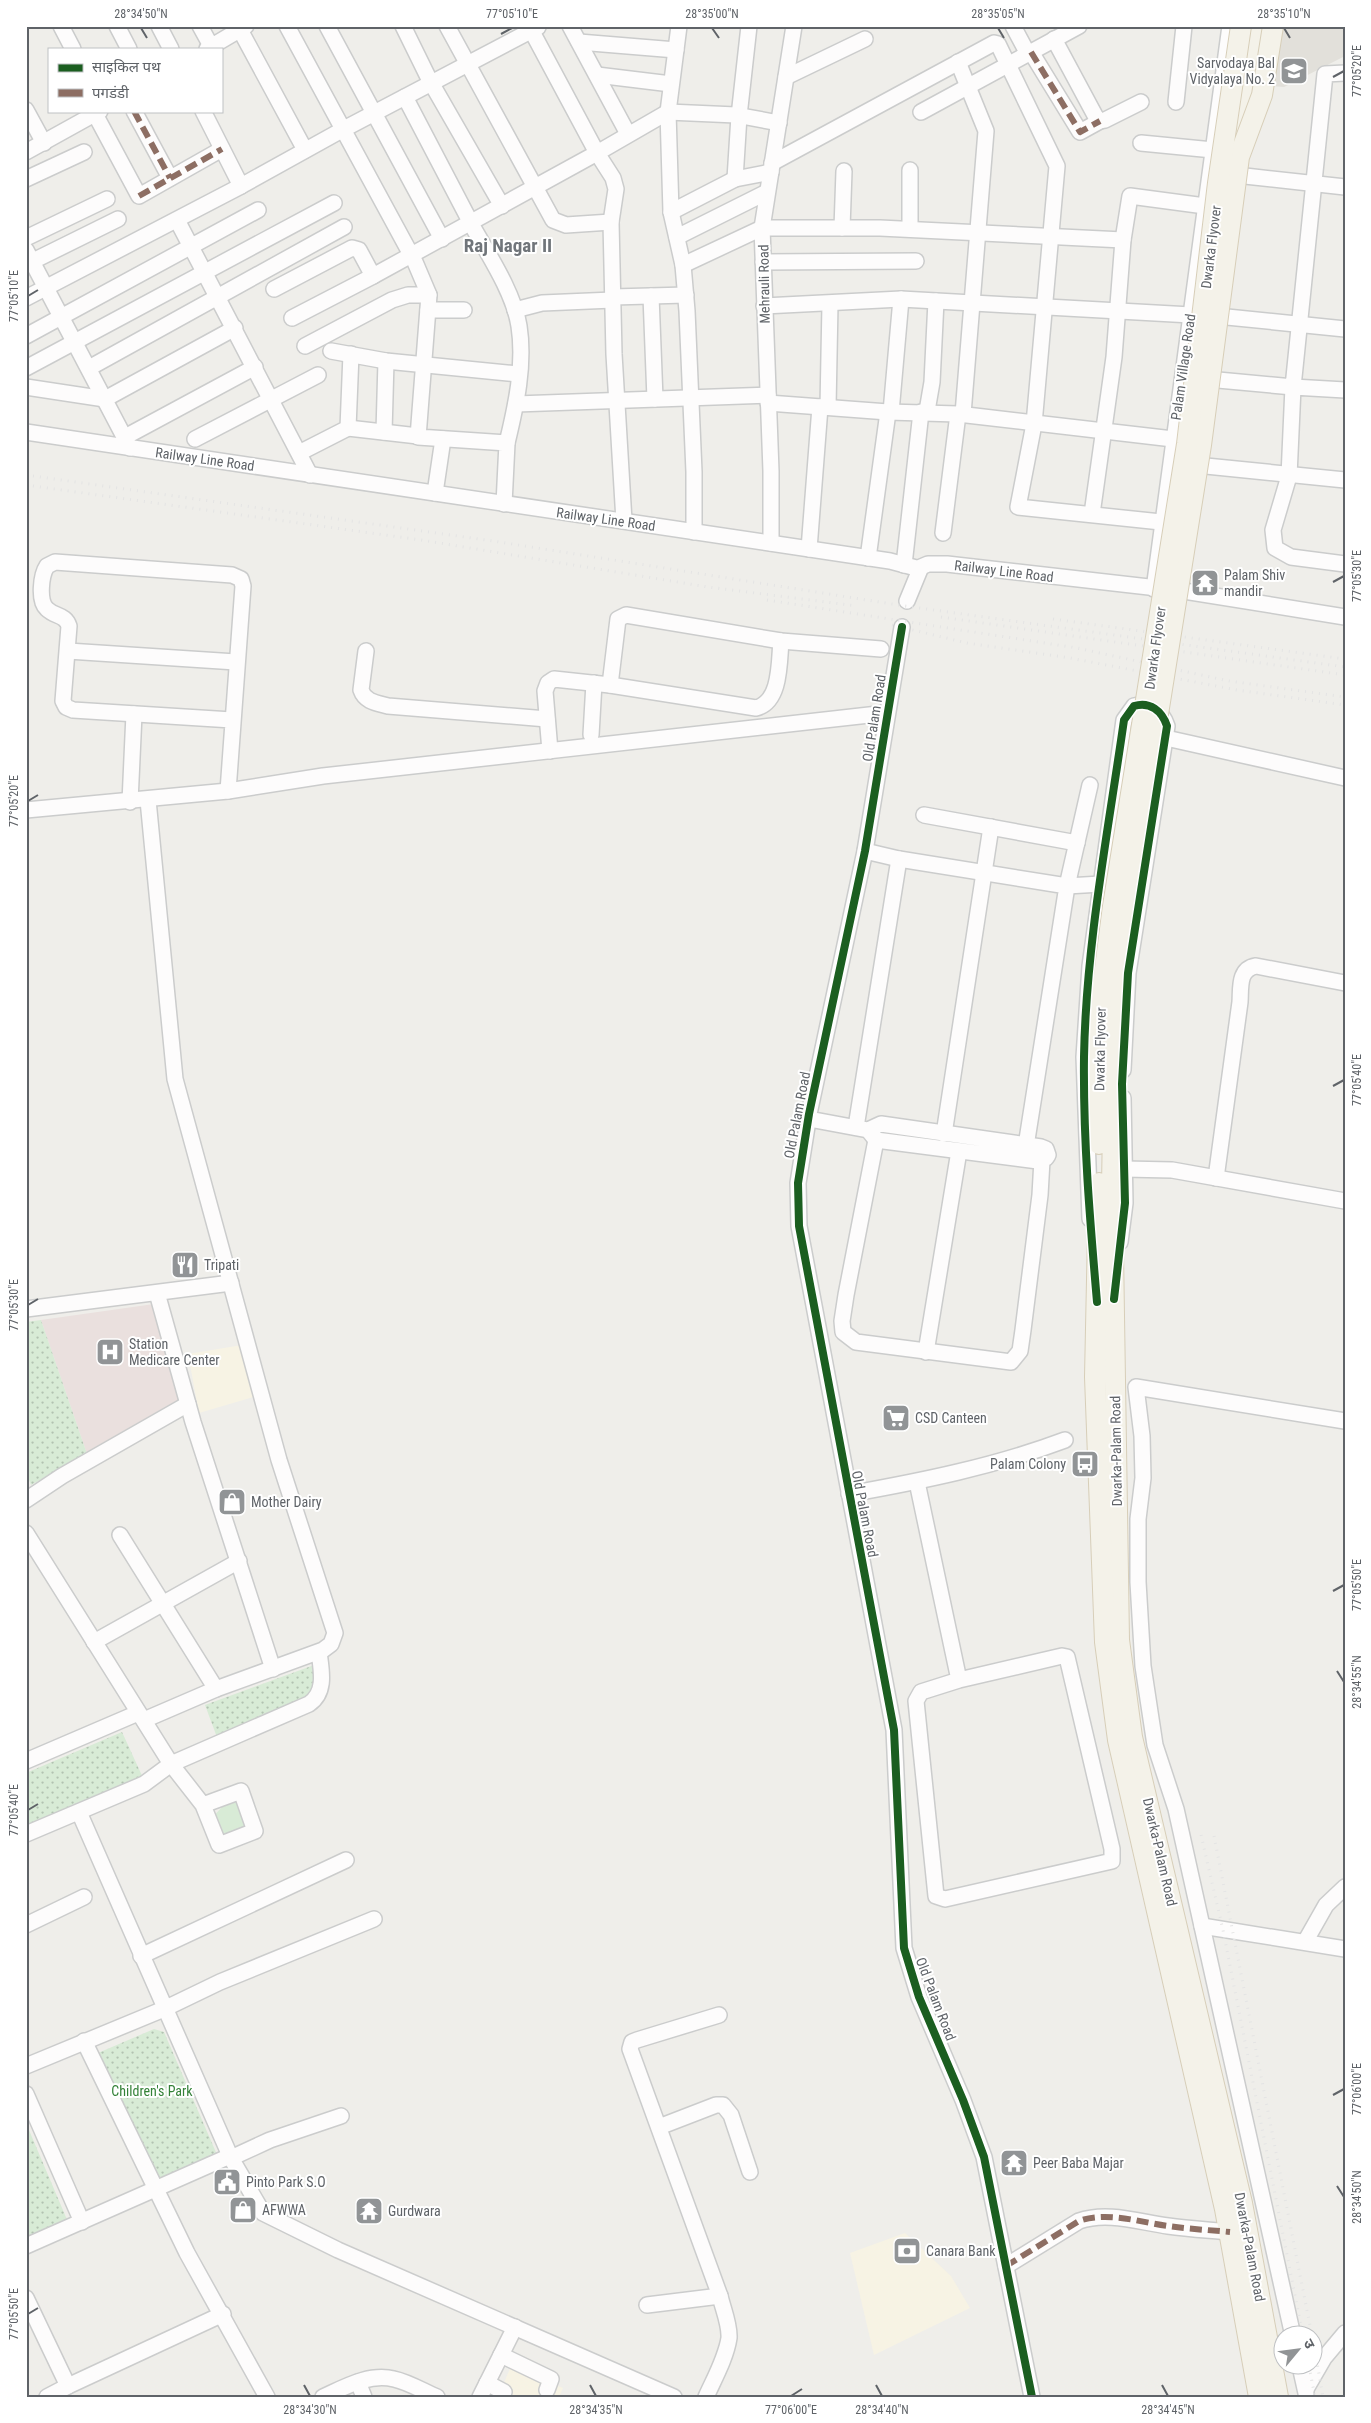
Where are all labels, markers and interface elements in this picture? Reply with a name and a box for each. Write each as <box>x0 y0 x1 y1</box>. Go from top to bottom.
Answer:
text: 28°34'50"N <box>114 7 168 21</box>
text: 77°05'10"E <box>486 7 538 21</box>
text: 28°35'00"N <box>685 7 739 21</box>
text: 28°35'05"N <box>971 7 1025 21</box>
text: 28°35'10"N <box>1257 7 1311 21</box>
text: 77°05'20"E <box>1350 45 1364 97</box>
legend <box>48 48 222 112</box>
place label: Sarvodaya Bal Vidyalaya No. 2 <box>1190 55 1275 87</box>
school or university icon: Sarvodaya Bal Vidyalaya No. 2 <box>1279 56 1309 86</box>
text: साइकिल पथ <box>92 58 161 76</box>
text: पगडंडी <box>92 84 130 102</box>
street label: Dwarka Flyover <box>1198 205 1224 289</box>
district label: Raj Nagar II <box>464 234 552 257</box>
street label: Mehrauli Road <box>755 244 773 324</box>
text: 77°05'10"E <box>7 270 21 322</box>
street label: Palam Village Road <box>1168 313 1198 421</box>
street label: Railway Line Road <box>154 444 256 474</box>
street label: Railway Line Road <box>555 504 657 534</box>
text: 77°05'30"E <box>1350 550 1364 602</box>
street label: Railway Line Road <box>953 557 1055 585</box>
place label: Palam Shiv mandir <box>1224 567 1285 599</box>
temple icon: Palam Shiv mandir <box>1190 568 1220 598</box>
street label: Dwarka Flyover <box>1141 605 1169 691</box>
street label: Old Palam Road <box>859 673 889 763</box>
text: 77°05'20"E <box>7 775 21 827</box>
street label: Dwarka Flyover <box>1091 1007 1109 1091</box>
text: 77°05'40"E <box>1350 1054 1364 1106</box>
street label: Old Palam Road <box>781 1070 813 1160</box>
restaurant icon: Tripati <box>170 1250 200 1280</box>
place label: Tripati <box>204 1257 239 1273</box>
text: 77°05'30"E <box>7 1279 21 1331</box>
place label: Station Medicare Center <box>129 1336 220 1368</box>
hospital icon: Station Medicare Center <box>95 1337 125 1367</box>
street label: Dwarka-Palam Road <box>1107 1396 1125 1506</box>
supermarket icon: CSD Canteen <box>881 1403 911 1433</box>
place label: CSD Canteen <box>915 1410 987 1426</box>
bus stop icon: Palam Colony <box>1070 1449 1100 1479</box>
place label: Palam Colony <box>990 1456 1066 1472</box>
street label: Old Palam Road <box>849 1469 881 1559</box>
shop icon: Mother Dairy <box>217 1487 247 1517</box>
place label: Mother Dairy <box>251 1494 322 1510</box>
text: 77°05'50"E <box>1350 1559 1364 1611</box>
text: 28°34'55"N <box>1350 1655 1364 1709</box>
text: 77°05'40"E <box>7 1784 21 1836</box>
street label: Dwarka-Palam Road <box>1140 1796 1180 1908</box>
street label: Old Palam Road <box>913 1955 959 2043</box>
text: 77°06'00"E <box>1350 2063 1364 2115</box>
park label: Children's Park <box>111 2083 193 2099</box>
temple icon: Peer Baba Majar <box>999 2148 1029 2178</box>
place label: Peer Baba Majar <box>1033 2155 1124 2171</box>
public building icon: Pinto Park S.O <box>212 2167 242 2197</box>
text: 28°34'50"N <box>1350 2170 1364 2224</box>
place label: Pinto Park S.O <box>246 2174 326 2190</box>
street label: Dwarka-Palam Road <box>1232 2191 1268 2303</box>
shop icon: AFWWA <box>228 2195 258 2225</box>
temple icon: Gurdwara <box>354 2196 384 2226</box>
place label: AFWWA <box>262 2202 306 2218</box>
place label: Gurdwara <box>388 2203 441 2219</box>
bank icon: Canara Bank <box>892 2236 922 2266</box>
place label: Canara Bank <box>926 2243 996 2259</box>
text: 77°05'50"E <box>7 2288 21 2340</box>
north arrow <box>1274 2326 1324 2376</box>
text: उ <box>1300 2336 1319 2352</box>
text: 28°34'30"N <box>283 2403 337 2417</box>
text: 28°34'35"N <box>569 2403 623 2417</box>
text: 77°06'00"E <box>765 2403 817 2417</box>
text: 28°34'40"N <box>855 2403 909 2417</box>
text: 28°34'45"N <box>1141 2403 1195 2417</box>

